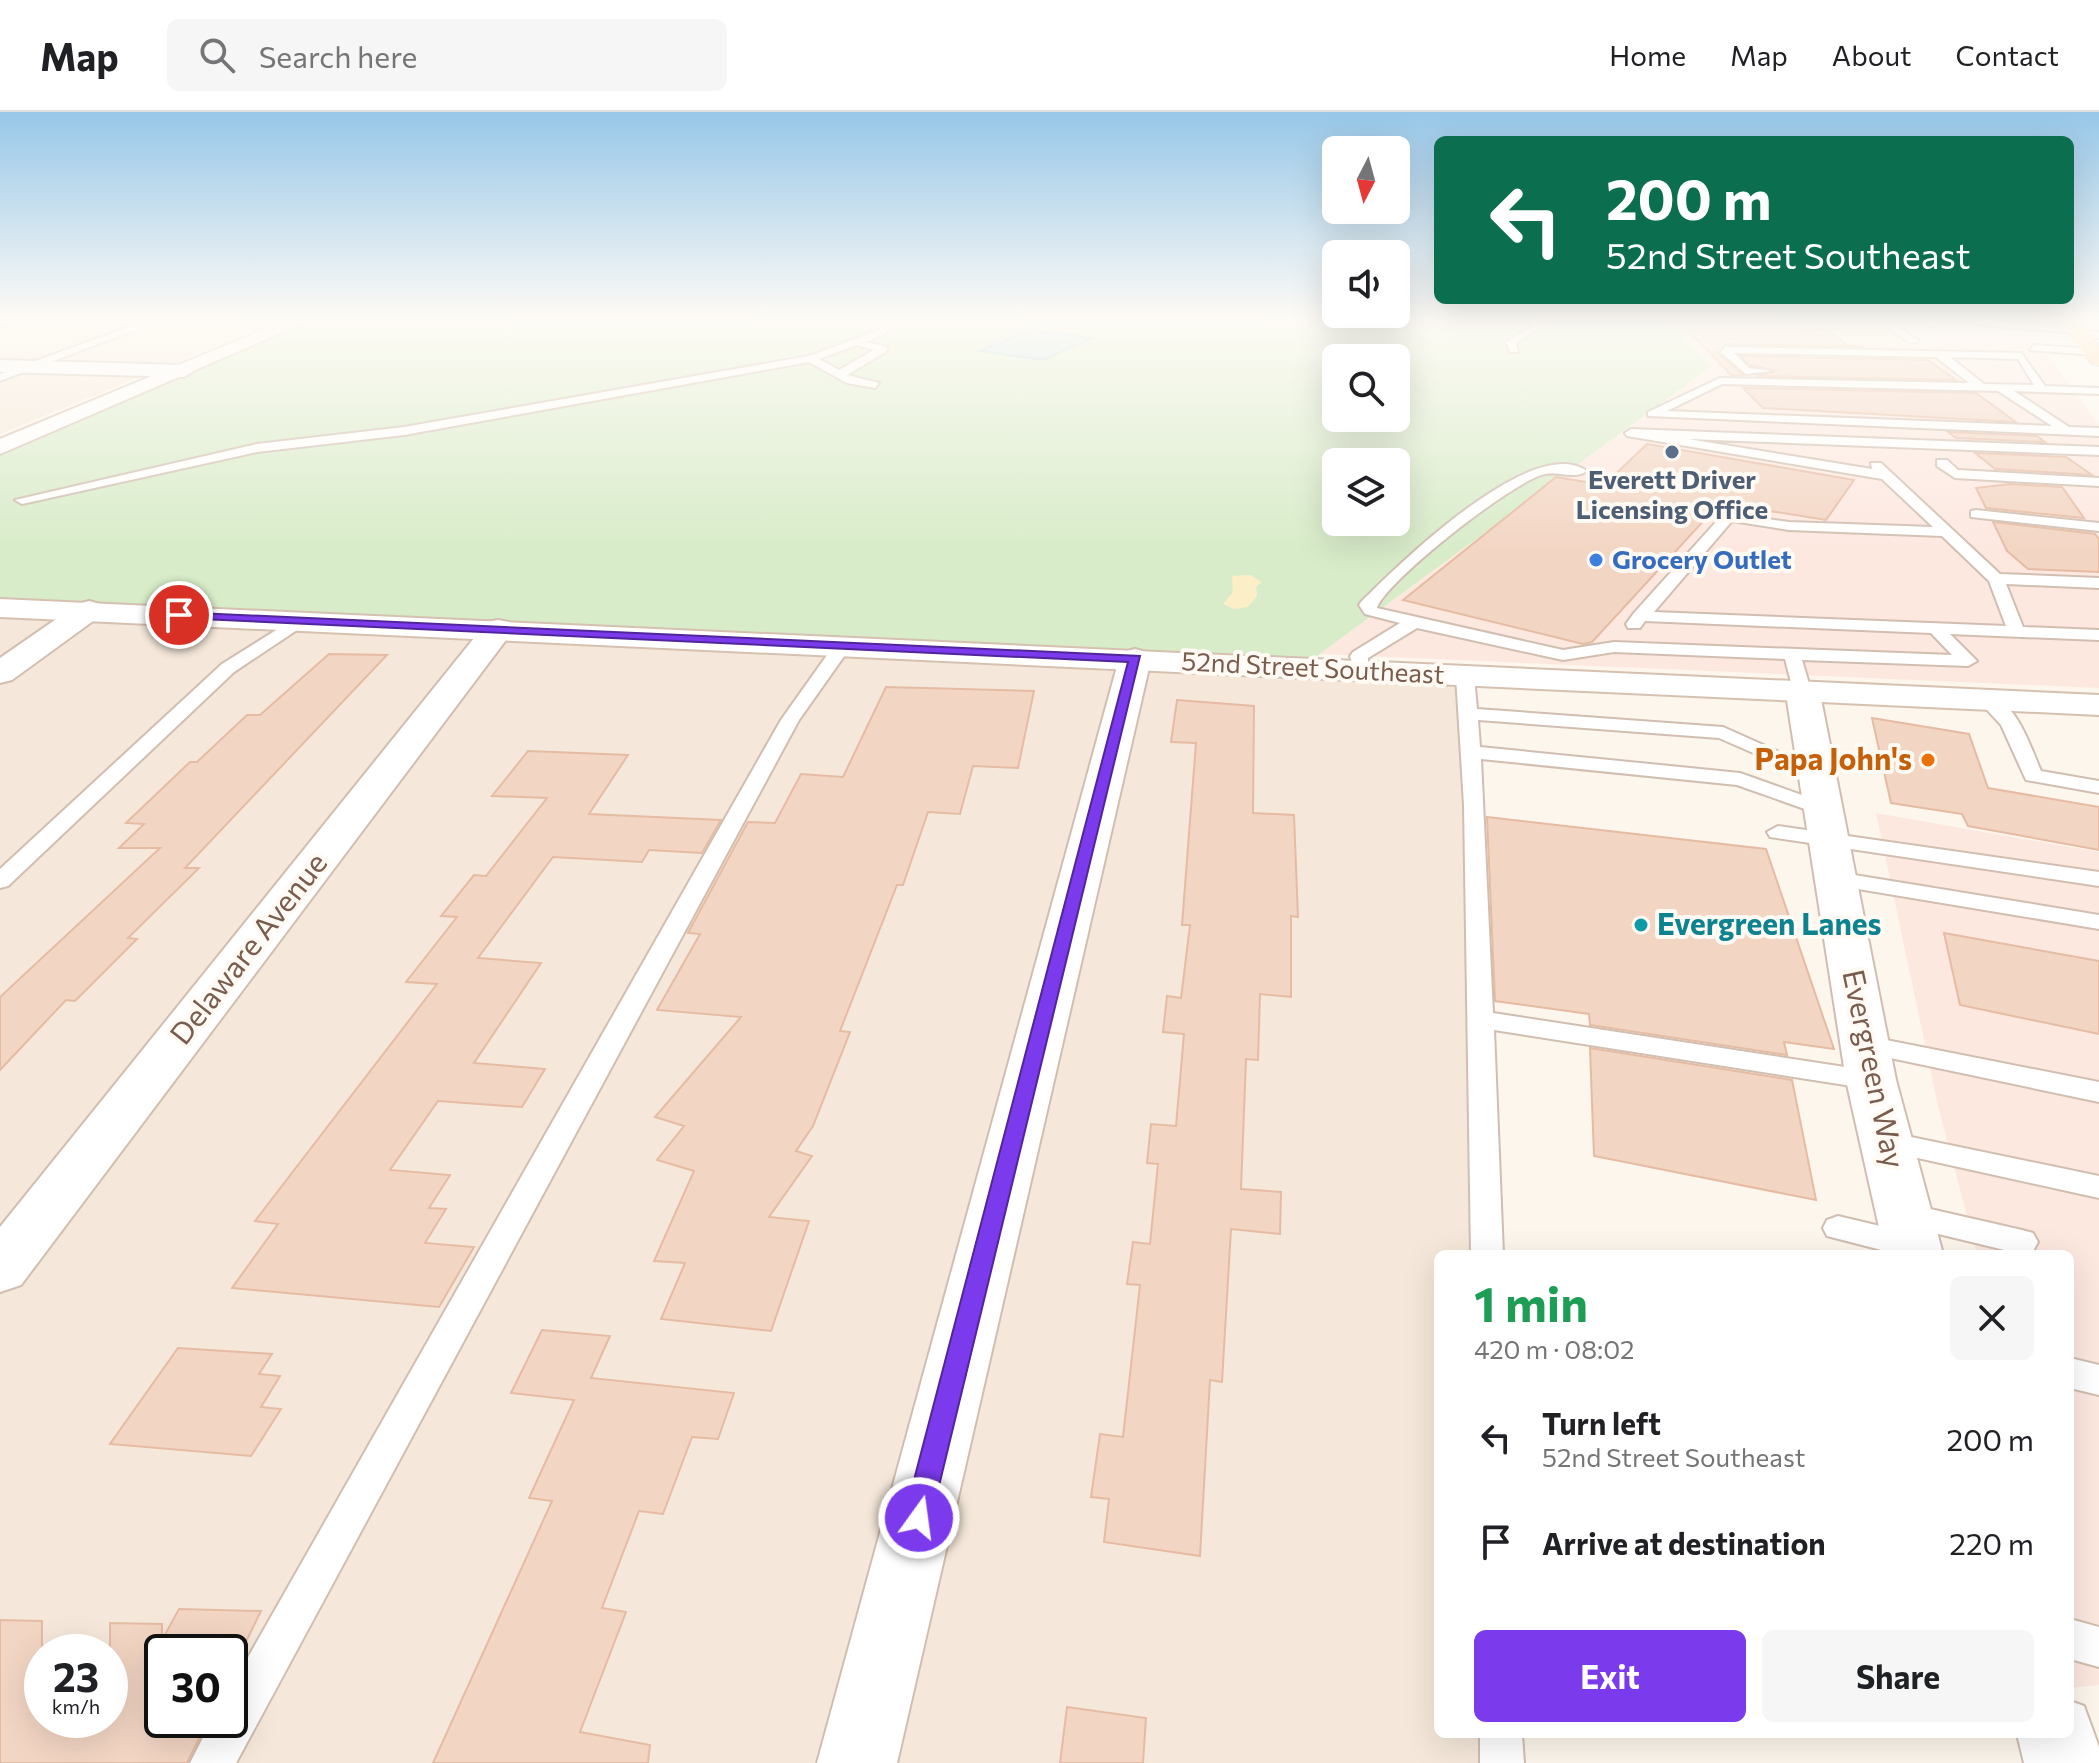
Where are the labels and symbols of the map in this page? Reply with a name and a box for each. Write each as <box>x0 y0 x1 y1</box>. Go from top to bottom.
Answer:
north arrow <box>1322 136 1410 224</box>
marker: Everett Driver Licensing Office <box>1663 443 1681 461</box>
place label: Everett Driver Licensing Office <box>1576 463 1768 524</box>
place label: Grocery Outlet <box>1612 543 1792 574</box>
marker: Grocery Outlet <box>1587 551 1605 569</box>
pin <box>145 581 213 649</box>
street label: 52nd Street Southeast <box>1181 644 1445 689</box>
place label: Papa John's <box>1754 739 1912 776</box>
marker: Papa John's <box>1919 751 1937 769</box>
street label: Delaware Avenue <box>161 844 333 1051</box>
place label: Evergreen Lanes <box>1657 904 1882 941</box>
marker: Evergreen Lanes <box>1632 916 1650 934</box>
street label: Evergreen Way <box>1836 966 1915 1171</box>
position arrow <box>877 1476 961 1560</box>
speed limit sign: 30 <box>144 1634 248 1738</box>

